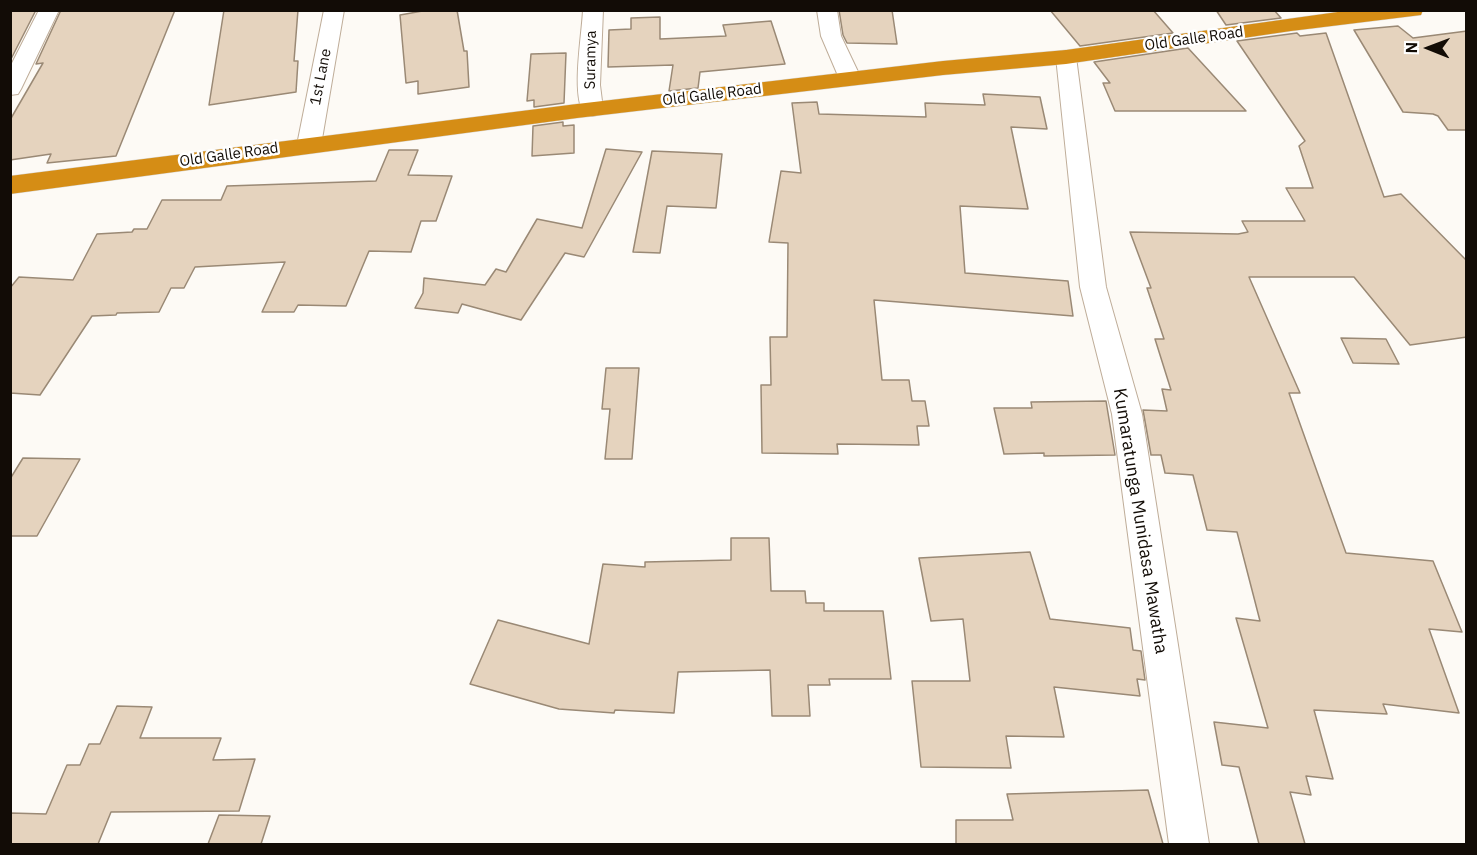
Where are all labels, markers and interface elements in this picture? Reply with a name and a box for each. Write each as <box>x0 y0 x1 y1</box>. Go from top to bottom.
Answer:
north arrow <box>1399 18 1459 78</box>
street label: Old Galle Road <box>1143 23 1245 55</box>
street label: Suramya <box>581 30 601 90</box>
text: N <box>1401 42 1421 54</box>
street label: 1st Lane <box>307 47 335 107</box>
street label: Old Galle Road <box>661 80 763 110</box>
street label: Old Galle Road <box>178 139 280 171</box>
street label: Kumaratunga Munidasa Mawatha <box>1108 387 1172 655</box>

